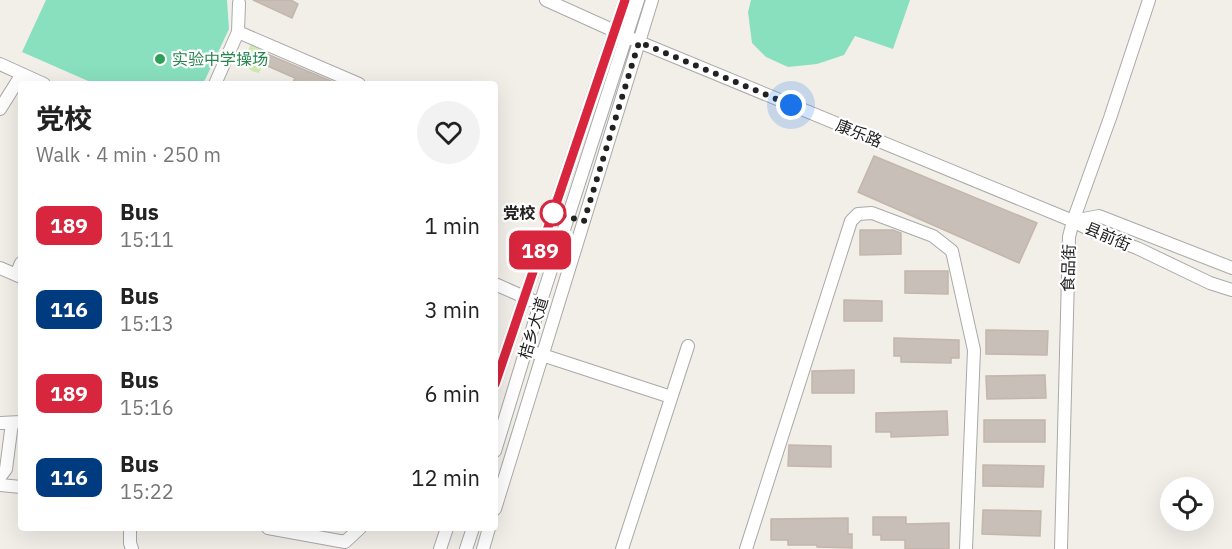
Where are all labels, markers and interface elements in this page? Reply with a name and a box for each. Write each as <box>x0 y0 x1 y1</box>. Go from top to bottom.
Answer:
place label: 实验中学操场 <box>172 49 268 69</box>
marker: 实验中学操场 <box>153 52 167 66</box>
your location <box>776 90 806 120</box>
text: 党校 <box>36 100 92 137</box>
button: heart <box>417 101 480 164</box>
street label: 康乐路 <box>833 115 885 151</box>
text: Walk · 4 min · 250 m <box>36 141 221 168</box>
text: Bus <box>120 197 159 226</box>
marker: 党校 <box>540 200 566 226</box>
place label: 党校 <box>503 203 536 223</box>
text: 189 <box>50 211 88 239</box>
text: 1 min <box>424 211 480 240</box>
street label: 县前街 <box>1082 217 1134 255</box>
text: 15:11 <box>120 226 174 253</box>
line badge: 189 <box>506 230 574 270</box>
text: 189 <box>521 236 559 264</box>
street label: 食品街 <box>1057 244 1079 292</box>
text: Bus <box>120 281 159 310</box>
street label: 桔乡大道 <box>514 294 552 362</box>
text: 116 <box>50 295 88 323</box>
text: 3 min <box>424 295 480 324</box>
text: 15:13 <box>120 310 174 337</box>
text: Bus <box>120 365 159 394</box>
text: 189 <box>50 379 88 407</box>
text: 6 min <box>424 379 480 408</box>
text: 15:16 <box>120 394 174 421</box>
text: Bus <box>120 449 159 478</box>
text: 116 <box>50 463 88 491</box>
text: 12 min <box>411 463 480 492</box>
map controls <box>1160 477 1214 531</box>
button: locate <box>1160 477 1214 531</box>
text: 15:22 <box>120 478 174 505</box>

